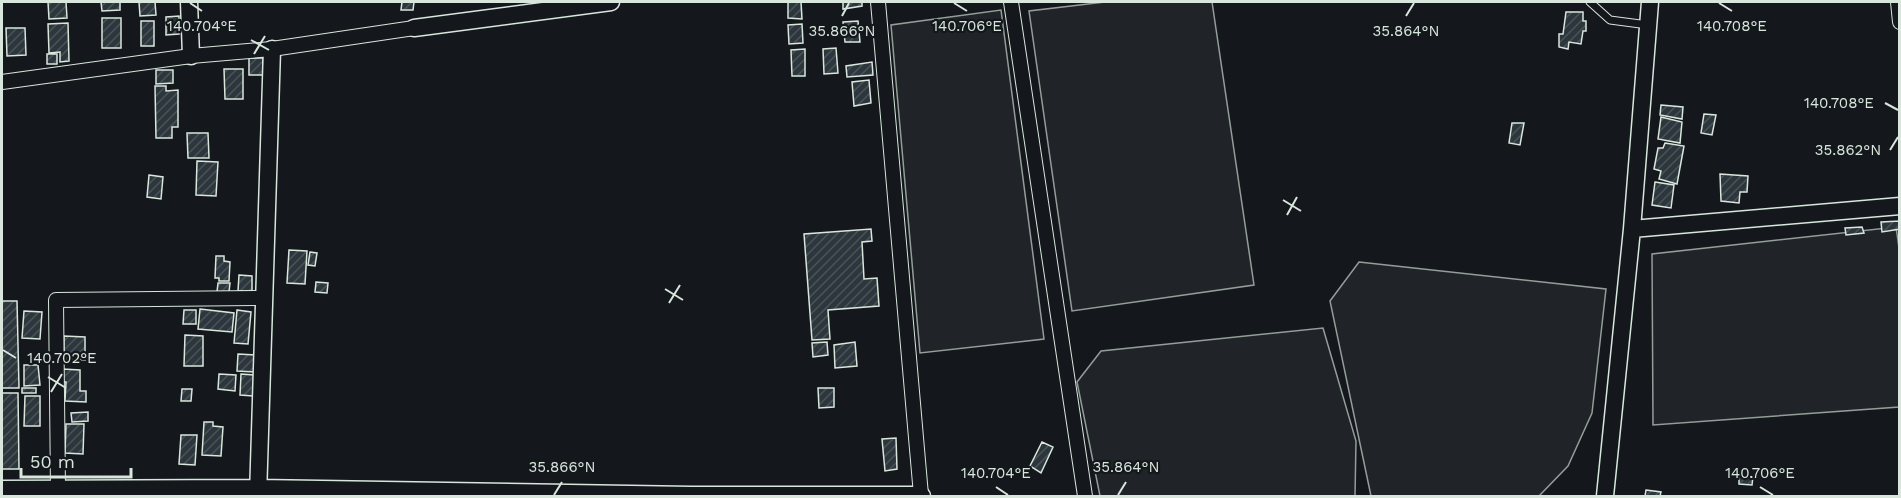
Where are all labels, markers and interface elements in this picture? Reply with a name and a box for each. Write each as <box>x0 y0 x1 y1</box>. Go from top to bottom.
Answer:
text: 140.704°E <box>167 17 237 35</box>
text: 140.706°E <box>932 17 1002 35</box>
text: 140.708°E <box>1697 17 1767 35</box>
text: 35.866°N <box>809 22 875 40</box>
text: 35.864°N <box>1373 22 1439 40</box>
text: 140.708°E <box>1804 94 1874 112</box>
text: 35.862°N <box>1815 141 1881 159</box>
text: 140.702°E <box>27 349 97 367</box>
scale bar <box>21 441 130 479</box>
text: 50 m <box>30 451 75 472</box>
text: 35.866°N <box>529 458 595 476</box>
text: 35.864°N <box>1093 458 1159 476</box>
text: 140.704°E <box>961 464 1031 482</box>
text: 140.706°E <box>1725 464 1795 482</box>

